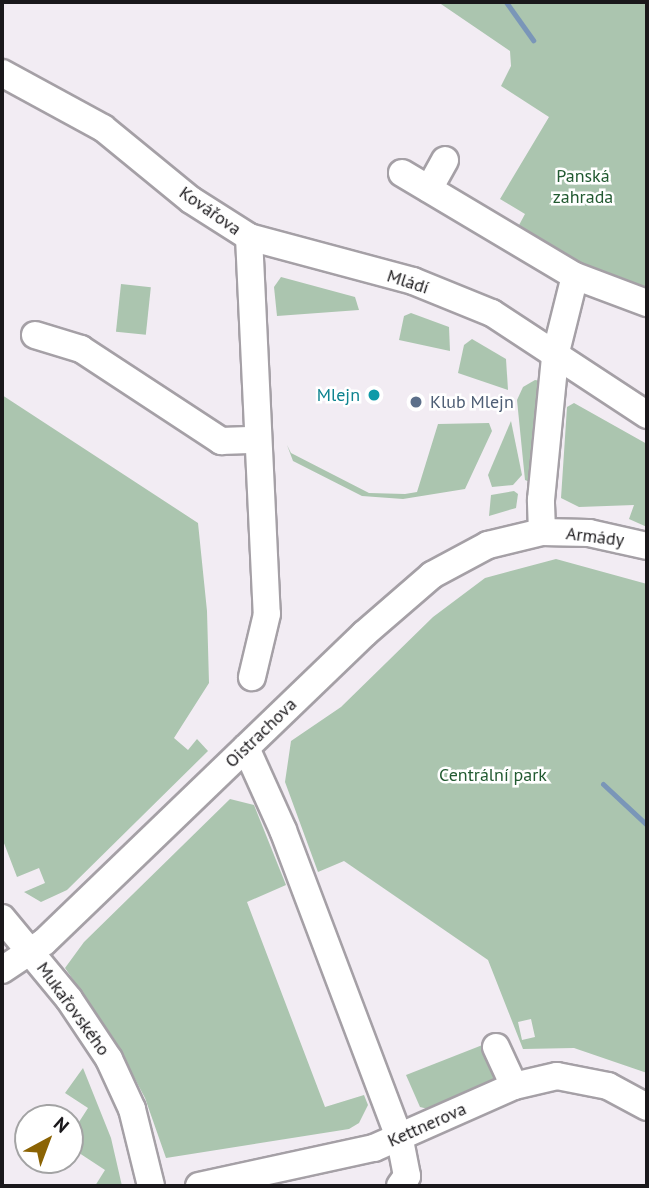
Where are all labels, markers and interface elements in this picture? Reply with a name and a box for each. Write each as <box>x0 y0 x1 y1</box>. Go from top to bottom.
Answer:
park label: Panská zahrada <box>553 166 613 208</box>
street label: Kovářova <box>175 182 245 240</box>
street label: Mládí <box>384 265 432 299</box>
place label: Mlejn <box>317 384 360 406</box>
marker: Mlejn <box>366 387 382 403</box>
place label: Klub Mlejn <box>430 391 514 413</box>
marker: Klub Mlejn <box>408 394 424 410</box>
street label: Armády <box>565 523 625 551</box>
street label: Oistrachova <box>221 694 301 772</box>
park label: Centrální park <box>439 764 547 786</box>
street label: Mukařovského <box>32 958 114 1060</box>
street label: Kettnerova <box>384 1098 470 1152</box>
north arrow <box>14 1104 84 1174</box>
text: N <box>49 1112 74 1138</box>

